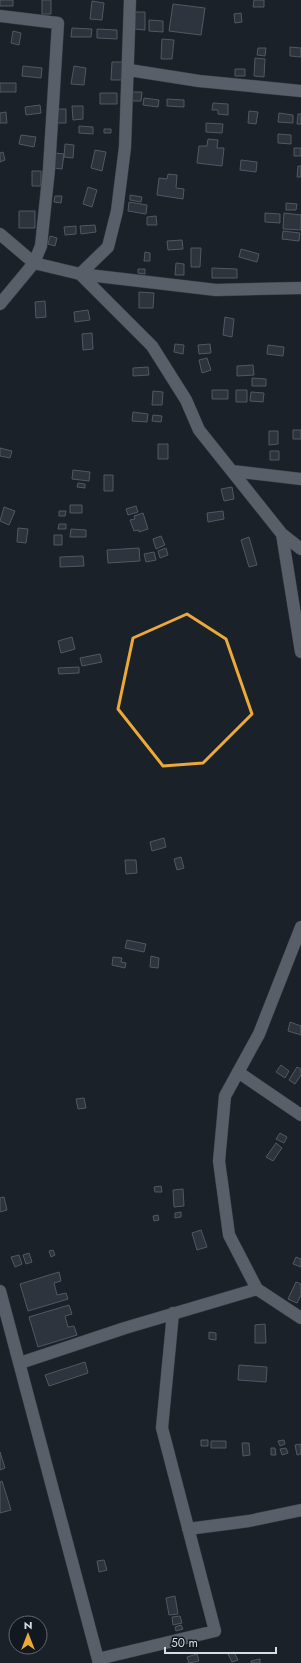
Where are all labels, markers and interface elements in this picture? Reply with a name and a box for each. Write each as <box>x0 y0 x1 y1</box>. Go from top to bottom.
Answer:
north arrow <box>8 1615 48 1655</box>
text: N <box>24 1617 32 1633</box>
scale bar <box>165 1629 276 1655</box>
text: 50 m <box>171 1634 198 1652</box>

